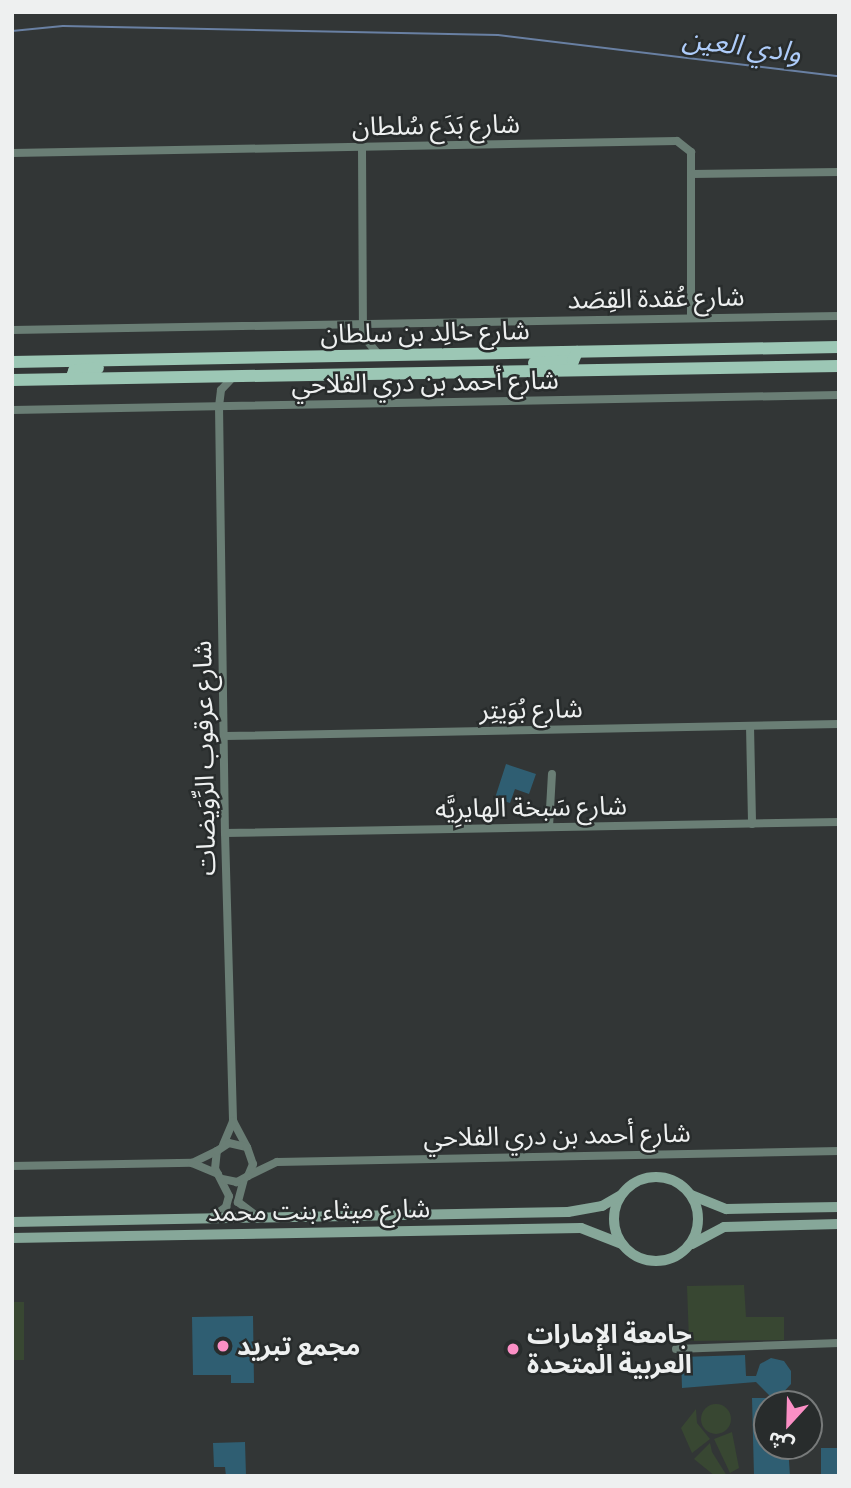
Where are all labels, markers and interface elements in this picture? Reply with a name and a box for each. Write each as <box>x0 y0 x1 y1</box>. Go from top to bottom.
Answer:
water label: وادي العين <box>681 21 803 69</box>
street label: شارع بَدَع سُلطان <box>352 108 520 142</box>
street label: شارع عُقدة القِصَد <box>567 281 745 315</box>
street label: شارع خالِد بن سلطان <box>320 315 530 349</box>
street label: شارع أحمد بن دري الفلاحي <box>291 364 559 400</box>
street label: شارع عرقوب الرِّوَيضات <box>186 640 222 876</box>
street label: شارع بُوَيتِر <box>479 692 583 726</box>
street label: شارع سَبخة الهايرِيَّه <box>435 790 627 824</box>
street label: شارع أحمد بن دري الفلاحي <box>423 1117 691 1153</box>
street label: شارع ميثاء بنت محمد <box>207 1192 431 1228</box>
place label: جامعة الإمارات العربية المتحدة <box>527 1318 692 1380</box>
place label: مجمع تبريد <box>237 1330 360 1362</box>
marker: مجمع تبريد <box>215 1338 231 1354</box>
marker: جامعة الإمارات العربية المتحدة <box>505 1341 521 1357</box>
north arrow <box>753 1390 823 1460</box>
text: ش <box>763 1425 798 1461</box>

